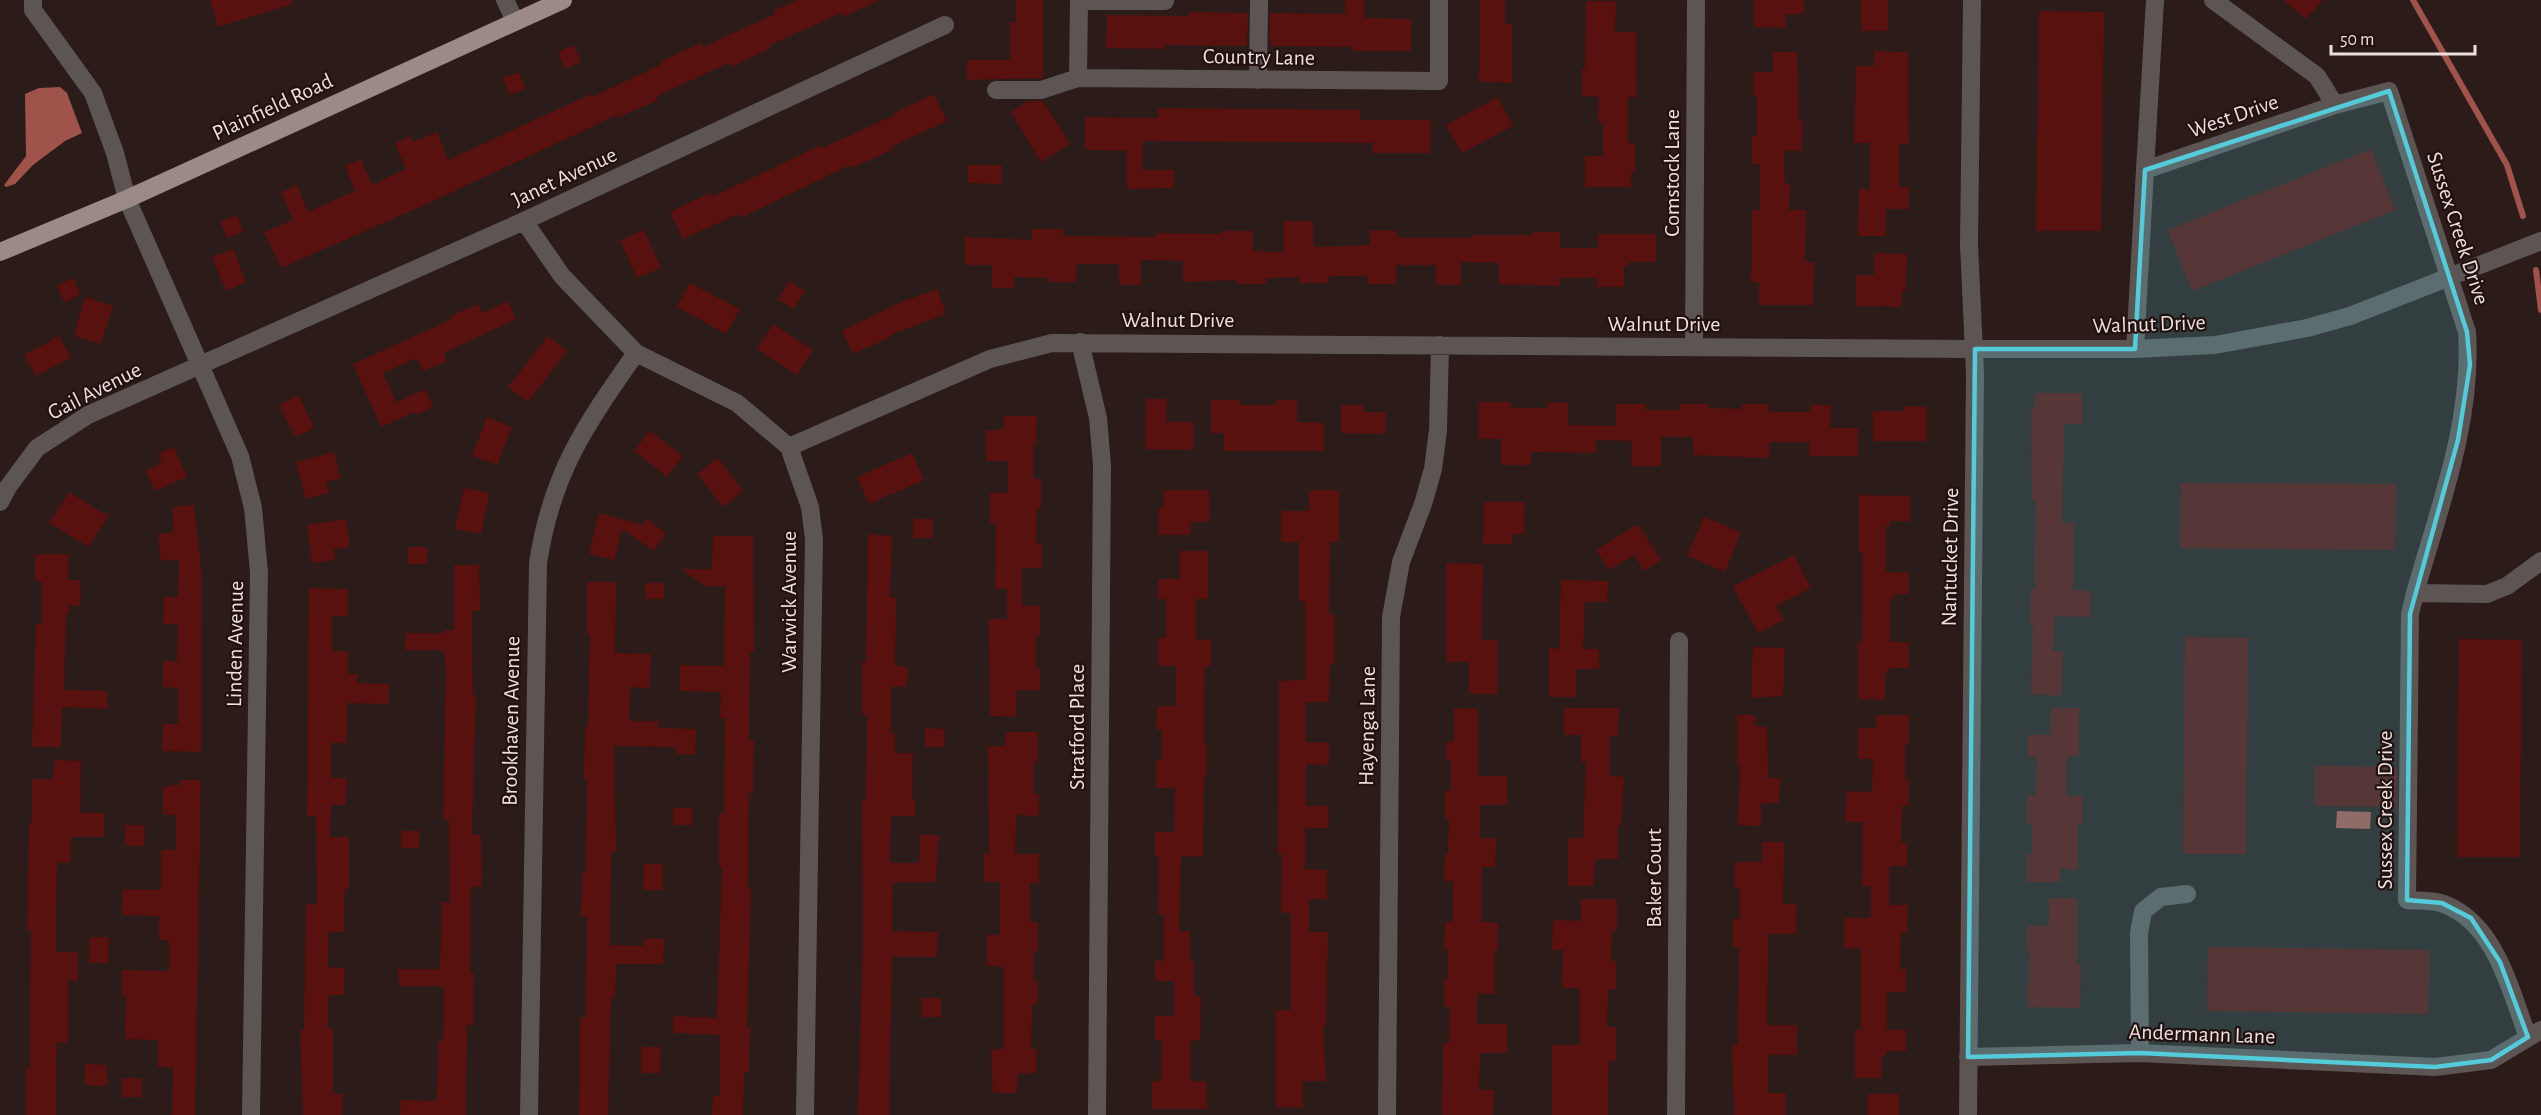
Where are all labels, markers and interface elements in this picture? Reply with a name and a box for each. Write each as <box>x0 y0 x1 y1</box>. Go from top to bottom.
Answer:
scale bar <box>2331 18 2475 56</box>
text: 50 m <box>2340 31 2374 49</box>
street label: Country Lane <box>1203 45 1315 69</box>
street label: Plainfield Road <box>209 69 336 144</box>
street label: West Drive <box>2186 90 2281 142</box>
street label: Comstock Lane <box>1661 109 1683 237</box>
street label: Janet Avenue <box>509 143 620 211</box>
street label: Sussex Creek Drive <box>2423 149 2493 307</box>
street label: Walnut Drive <box>1121 309 1235 331</box>
street label: Walnut Drive <box>2092 311 2206 337</box>
street label: Walnut Drive <box>1607 313 1721 335</box>
street label: Gail Avenue <box>44 358 145 424</box>
street label: Nantucket Drive <box>1938 487 1962 627</box>
street label: Warwick Avenue <box>778 531 800 673</box>
street label: Linden Avenue <box>223 581 247 707</box>
street label: Brookhaven Avenue <box>499 636 523 806</box>
street label: Stratford Place <box>1066 664 1088 790</box>
street label: Hayenga Lane <box>1355 666 1379 786</box>
street label: Sussex Creek Drive <box>2374 730 2396 890</box>
street label: Baker Court <box>1643 828 1665 928</box>
street label: Andermann Lane <box>2128 1020 2276 1048</box>

